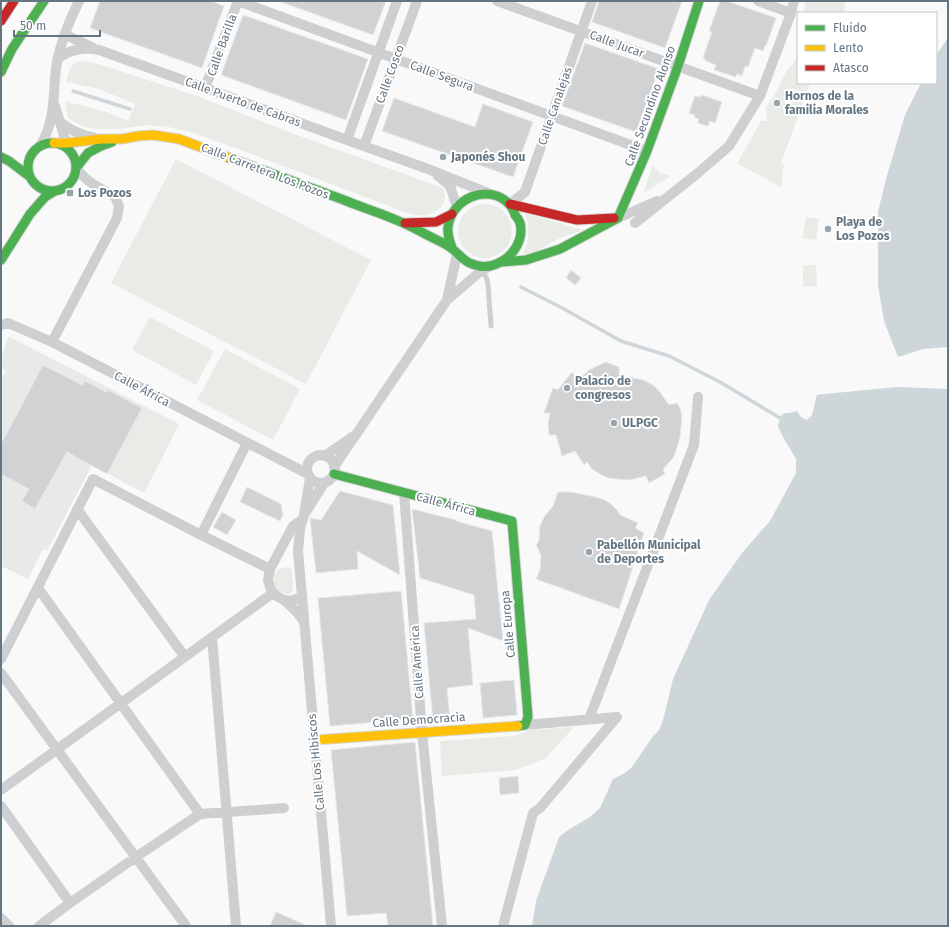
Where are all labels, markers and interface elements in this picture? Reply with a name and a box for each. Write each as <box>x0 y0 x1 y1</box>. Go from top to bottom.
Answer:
scale bar <box>14 12 100 38</box>
street label: Calle Barilla <box>204 12 240 78</box>
legend <box>797 12 937 84</box>
text: 50 m <box>20 19 46 33</box>
text: Fluido <box>833 21 867 35</box>
street label: Calle Jucar <box>588 28 647 60</box>
text: Lento <box>833 41 863 55</box>
street label: Calle Cosco <box>373 43 407 105</box>
street label: Calle Secundino Alonso <box>622 44 678 168</box>
street label: Calle Segura <box>408 58 476 94</box>
text: Atasco <box>833 61 869 75</box>
street label: Calle Canalejas <box>535 65 575 147</box>
street label: Calle Puerto de Cabras <box>183 75 303 130</box>
place label: Hornos de la familia Morales <box>785 89 869 117</box>
marker: Hornos de la familia Morales <box>772 98 782 108</box>
street label: Calle Carretera Los Pozos <box>199 140 331 202</box>
place label: Japonés Shou <box>450 150 526 164</box>
marker: Japonés Shou <box>438 152 448 162</box>
place label: Los Pozos <box>78 186 132 200</box>
marker: Los Pozos <box>65 188 75 198</box>
place label: Playa de Los Pozos <box>836 215 890 243</box>
marker: Playa de Los Pozos <box>823 224 833 234</box>
street label: Calle África <box>112 368 173 409</box>
place label: Palacio de congresos <box>575 374 631 402</box>
marker: Palacio de congresos <box>562 383 572 393</box>
place label: ULPGC <box>622 416 658 430</box>
marker: ULPGC <box>609 418 619 428</box>
street label: Calle África <box>415 488 477 519</box>
place label: Pabellón Municipal de Deportes <box>597 538 701 566</box>
marker: Pabellón Municipal de Deportes <box>584 547 594 557</box>
street label: Calle Europa <box>498 590 518 658</box>
street label: Calle América <box>407 625 427 699</box>
street label: Calle Democracia <box>372 710 466 730</box>
street label: Calle Los Hibiscos <box>305 713 327 811</box>

